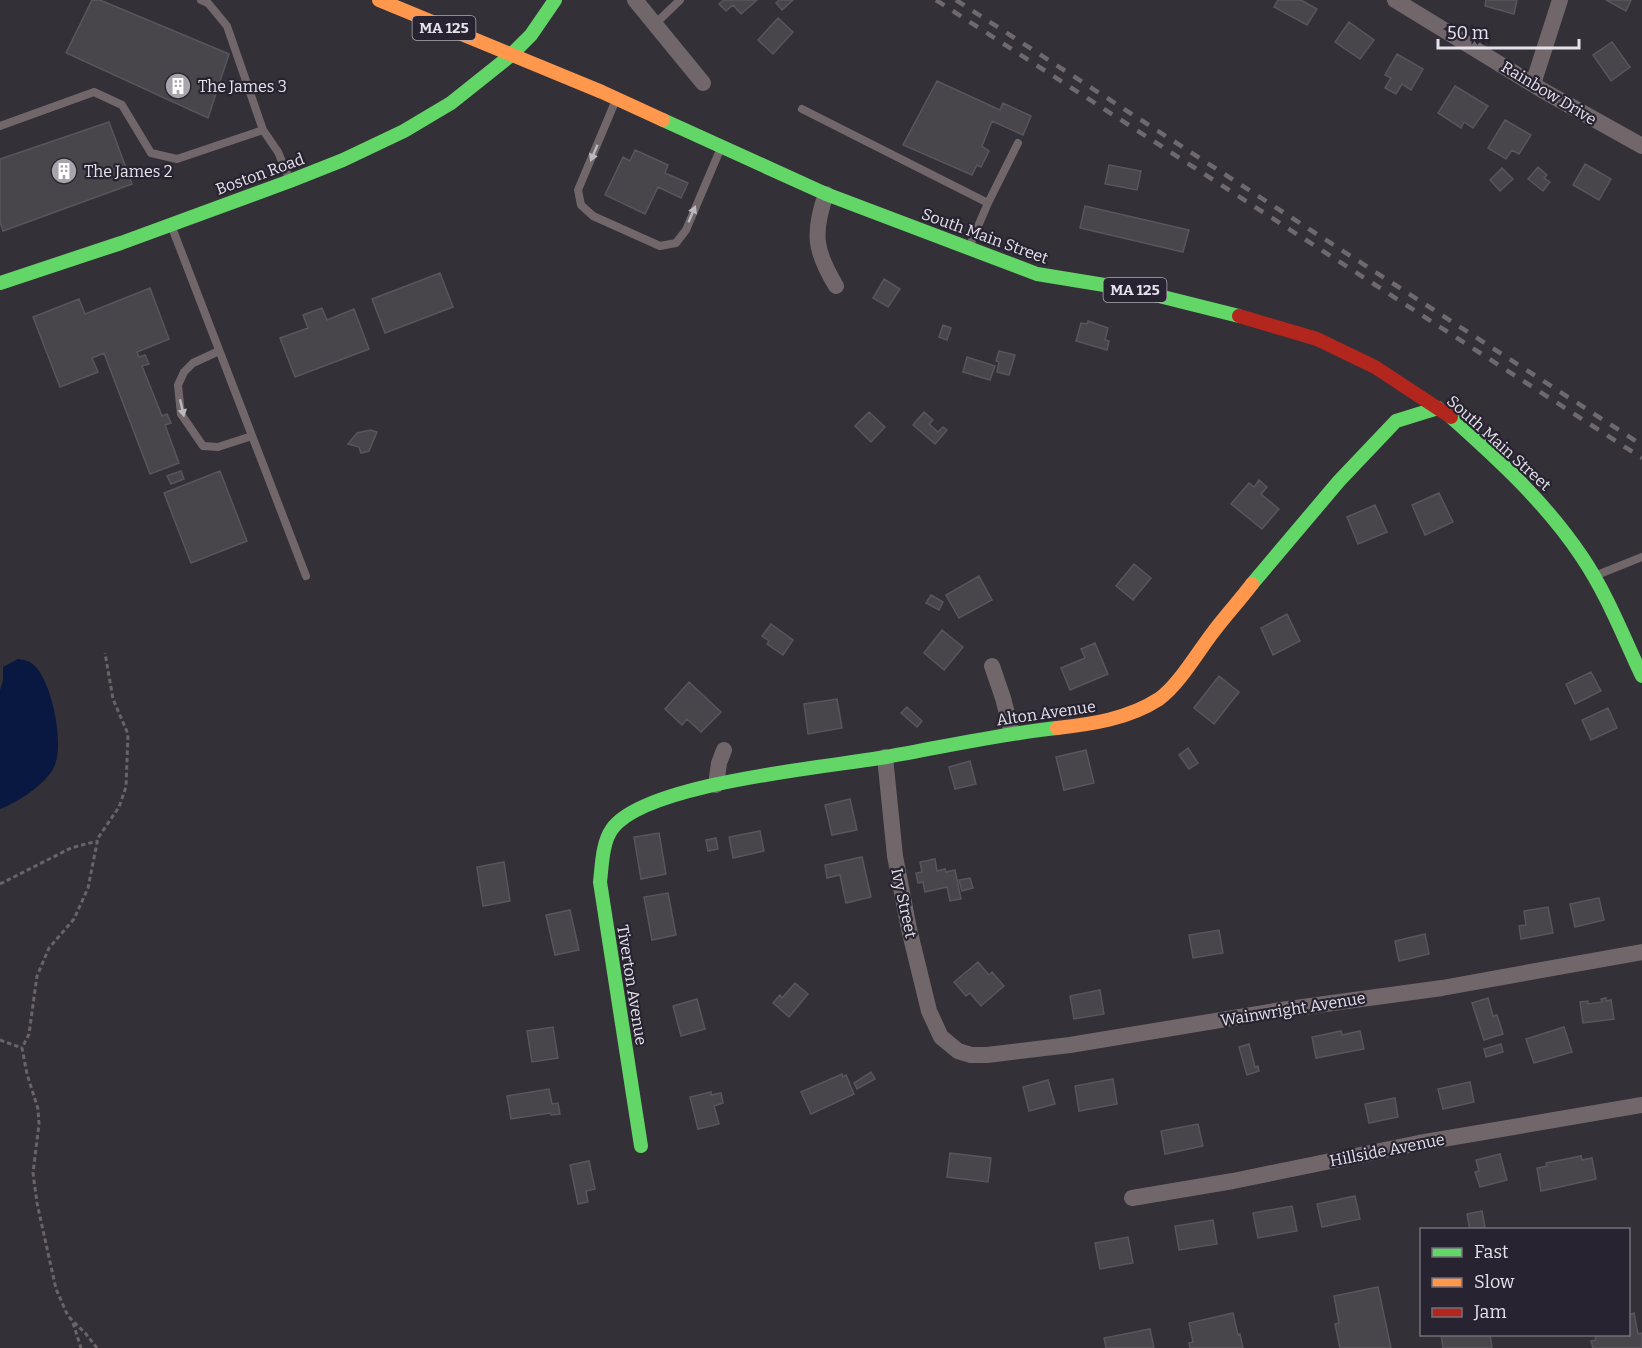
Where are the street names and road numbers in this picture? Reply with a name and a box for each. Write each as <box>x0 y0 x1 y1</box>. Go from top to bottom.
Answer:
road number: MA 125 <box>412 16 476 40</box>
street label: Rainbow Drive <box>1498 57 1600 129</box>
street label: Boston Road <box>213 149 307 199</box>
street label: South Main Street <box>919 204 1051 268</box>
road number: MA 125 <box>1104 278 1166 302</box>
street label: South Main Street <box>1443 391 1555 495</box>
street label: Alton Avenue <box>995 697 1097 729</box>
street label: Ivy Street <box>887 866 921 940</box>
street label: Tiverton Avenue <box>613 923 651 1047</box>
street label: Wainwright Avenue <box>1219 988 1367 1030</box>
street label: Hillside Avenue <box>1328 1130 1446 1170</box>

